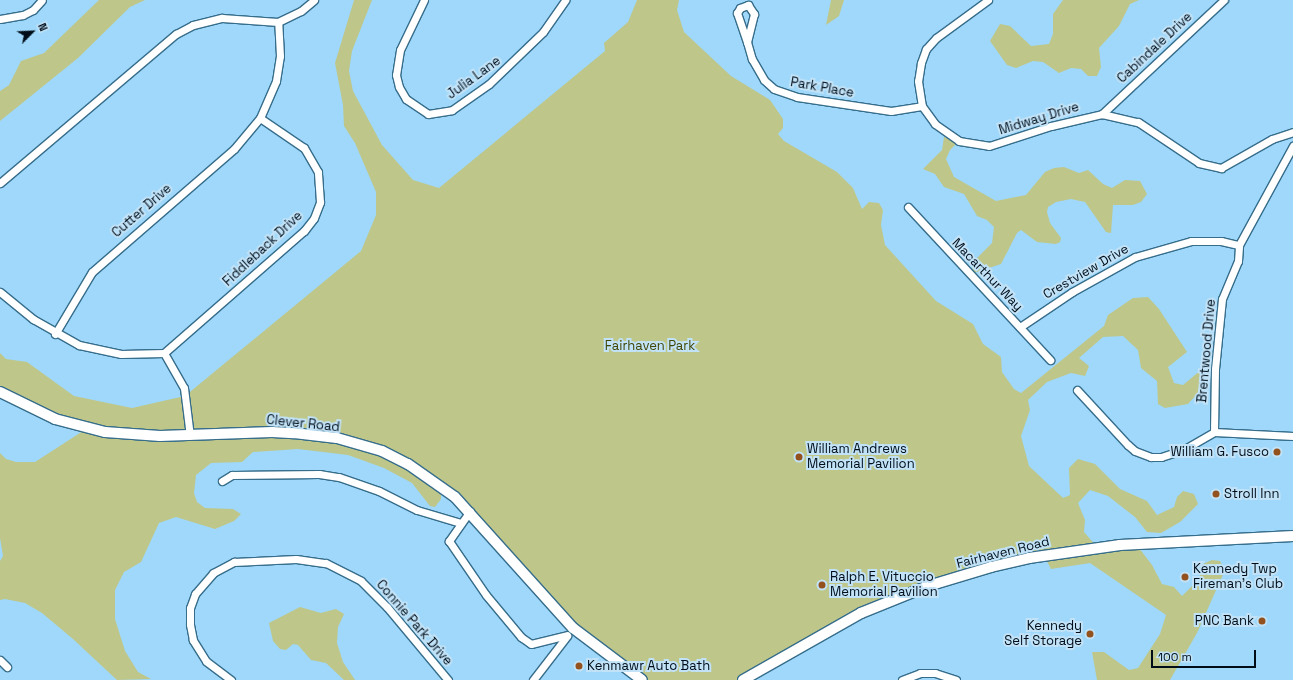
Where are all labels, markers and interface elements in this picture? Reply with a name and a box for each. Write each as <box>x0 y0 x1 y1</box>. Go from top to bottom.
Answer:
street label: Cabindale Drive <box>1114 9 1196 87</box>
north arrow <box>12 12 52 52</box>
text: N <box>35 21 51 33</box>
street label: Julia Lane <box>444 53 504 103</box>
street label: Park Place <box>789 75 855 101</box>
street label: Midway Drive <box>997 99 1081 139</box>
street label: Cutter Drive <box>109 181 175 241</box>
street label: Fiddleback Drive <box>220 208 306 290</box>
street label: Macarthur Way <box>948 235 1026 315</box>
street label: Crestview Drive <box>1041 241 1131 303</box>
street label: Brentwood Drive <box>1195 299 1219 403</box>
park label: Fairhaven Park <box>605 338 695 354</box>
street label: Clever Road <box>266 412 340 436</box>
place label: William Andrews Memorial Pavilion <box>807 442 915 473</box>
place label: William G. Fusco <box>1170 444 1269 460</box>
marker: William G. Fusco <box>1272 447 1282 457</box>
marker: William Andrews Memorial Pavilion <box>794 452 804 462</box>
place label: Stroll Inn <box>1224 486 1279 502</box>
marker: Stroll Inn <box>1211 489 1221 499</box>
street label: Fairhaven Road <box>955 534 1051 572</box>
place label: Kennedy Twp Fireman's Club <box>1193 562 1283 593</box>
place label: Ralph E. Vituccio Memorial Pavilion <box>830 570 938 601</box>
marker: Kennedy Twp Fireman's Club <box>1180 572 1190 582</box>
street label: Connie Park Drive <box>373 577 455 669</box>
marker: Ralph E. Vituccio Memorial Pavilion <box>817 580 827 590</box>
place label: PNC Bank <box>1195 613 1254 629</box>
marker: PNC Bank <box>1257 616 1267 626</box>
place label: Kennedy Self Storage <box>1004 619 1082 650</box>
marker: Kennedy Self Storage <box>1085 629 1095 639</box>
scale bar <box>1153 642 1258 668</box>
text: 100 m <box>1158 649 1192 665</box>
place label: Kenmawr Auto Bath <box>587 658 710 674</box>
marker: Kenmawr Auto Bath <box>574 661 584 671</box>

